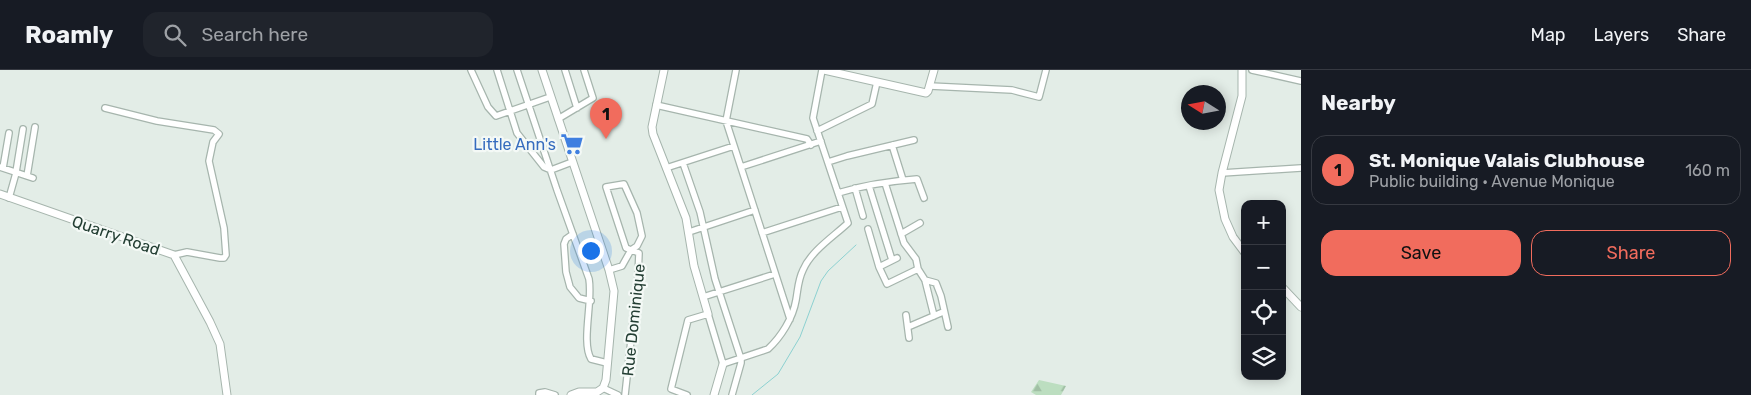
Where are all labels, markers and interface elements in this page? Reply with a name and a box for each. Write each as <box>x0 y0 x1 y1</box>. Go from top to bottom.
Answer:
search box <box>143 12 493 57</box>
text: Roamly <box>25 21 113 49</box>
icon: search <box>161 21 189 49</box>
text: Search here <box>201 23 308 46</box>
text: Map <box>1531 24 1566 46</box>
text: Layers <box>1594 24 1649 46</box>
text: Share <box>1677 24 1726 46</box>
north arrow <box>1181 85 1226 130</box>
text: Nearby <box>1321 90 1396 115</box>
pin: 1 <box>590 98 622 139</box>
supermarket icon: Little Ann's <box>559 131 585 157</box>
place label: Little Ann's <box>473 135 556 154</box>
text: St. Monique Valais Clubhouse <box>1369 149 1645 172</box>
text: 1 <box>1334 161 1342 180</box>
text: 160 m <box>1685 161 1730 180</box>
text: Public building · Avenue Monique <box>1369 172 1615 191</box>
map controls <box>1241 200 1286 380</box>
button: + <box>1241 200 1286 245</box>
street label: Quarry Road <box>69 212 162 259</box>
button: Save <box>1321 230 1521 276</box>
button: Share <box>1531 230 1731 276</box>
your location <box>578 238 604 264</box>
button: − <box>1241 245 1286 290</box>
street label: Rue Dominique <box>618 263 649 377</box>
button: locate <box>1241 290 1286 335</box>
button: layers <box>1241 335 1286 380</box>

